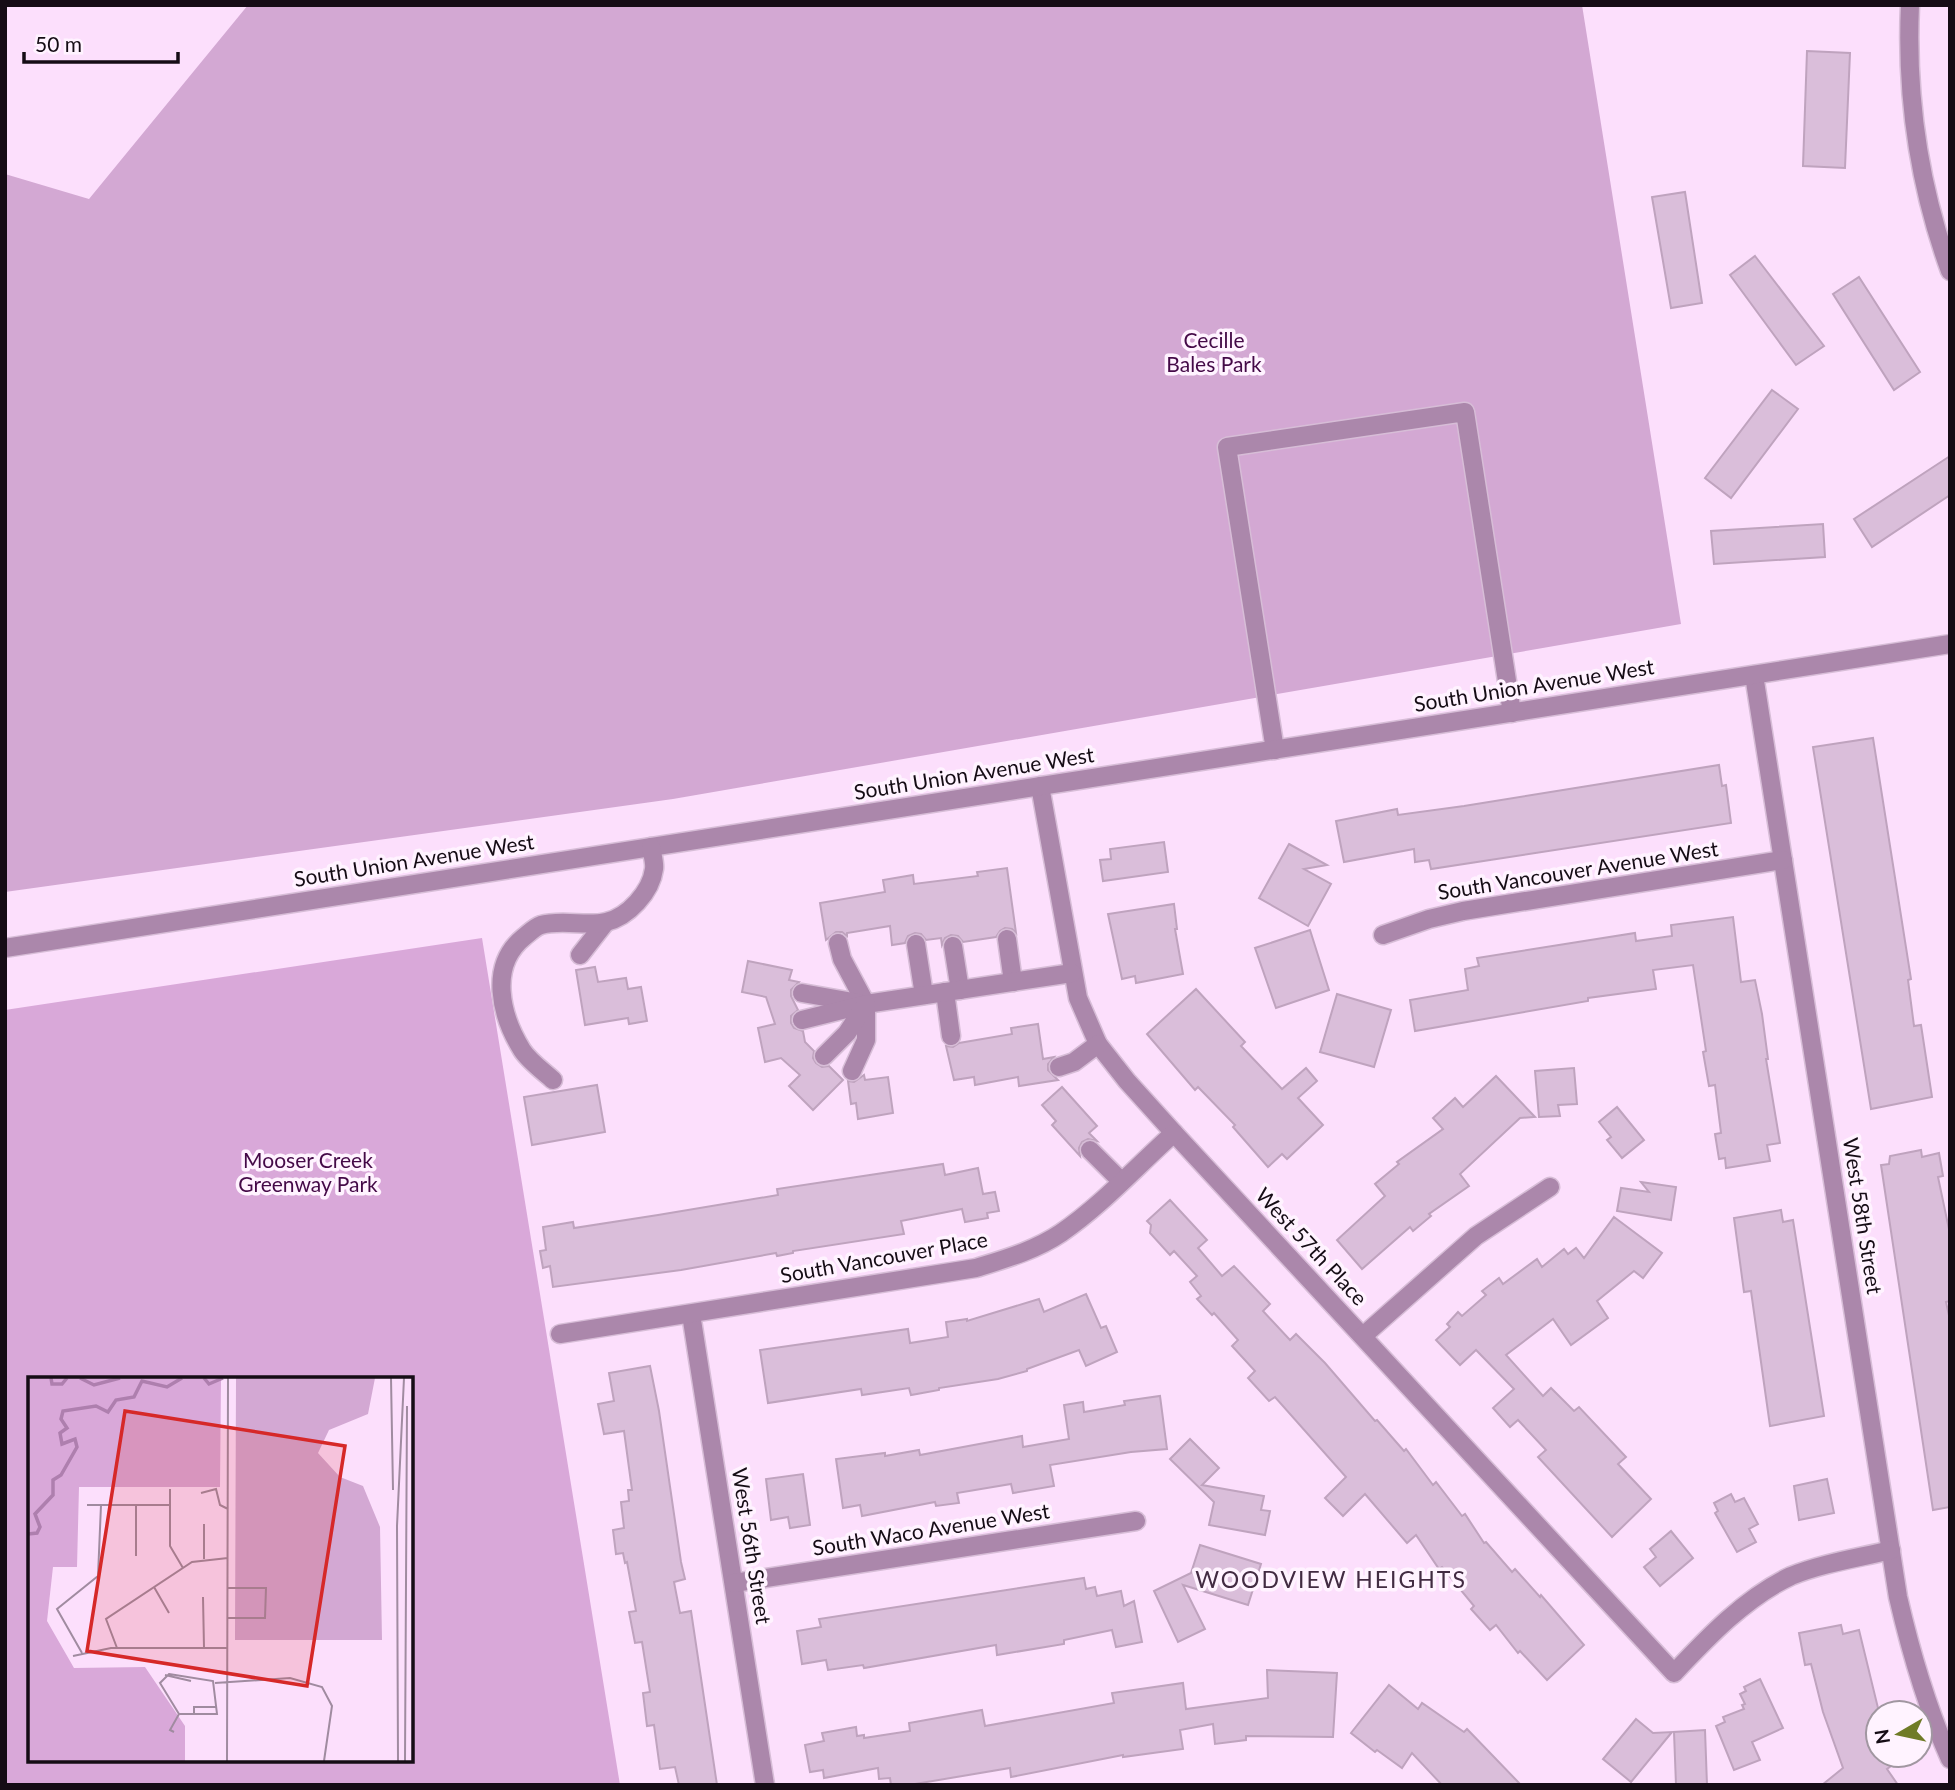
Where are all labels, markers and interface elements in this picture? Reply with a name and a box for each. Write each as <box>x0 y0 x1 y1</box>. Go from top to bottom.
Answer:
scale bar <box>24 21 178 65</box>
text: 50 m <box>35 31 82 56</box>
park label: Cecille Bales Park <box>1166 327 1262 376</box>
street label: South Union Avenue West <box>1412 653 1656 716</box>
street label: South Union Avenue West <box>852 741 1096 804</box>
street label: South Union Avenue West <box>292 828 536 891</box>
street label: South Vancouver Avenue West <box>1436 835 1720 904</box>
street label: West 58th Street <box>1839 1136 1888 1296</box>
park label: Mooser Creek Greenway Park <box>238 1147 378 1196</box>
street label: West 57th Place <box>1251 1182 1373 1310</box>
street label: South Vancouver Place <box>778 1226 989 1287</box>
inset map <box>28 1377 413 1762</box>
street label: West 56th Street <box>728 1466 777 1626</box>
street label: South Waco Avenue West <box>810 1497 1052 1560</box>
district label: WOODVIEW HEIGHTS <box>1195 1565 1467 1593</box>
north arrow <box>1864 1699 1934 1769</box>
text: N <box>1869 1728 1894 1746</box>

